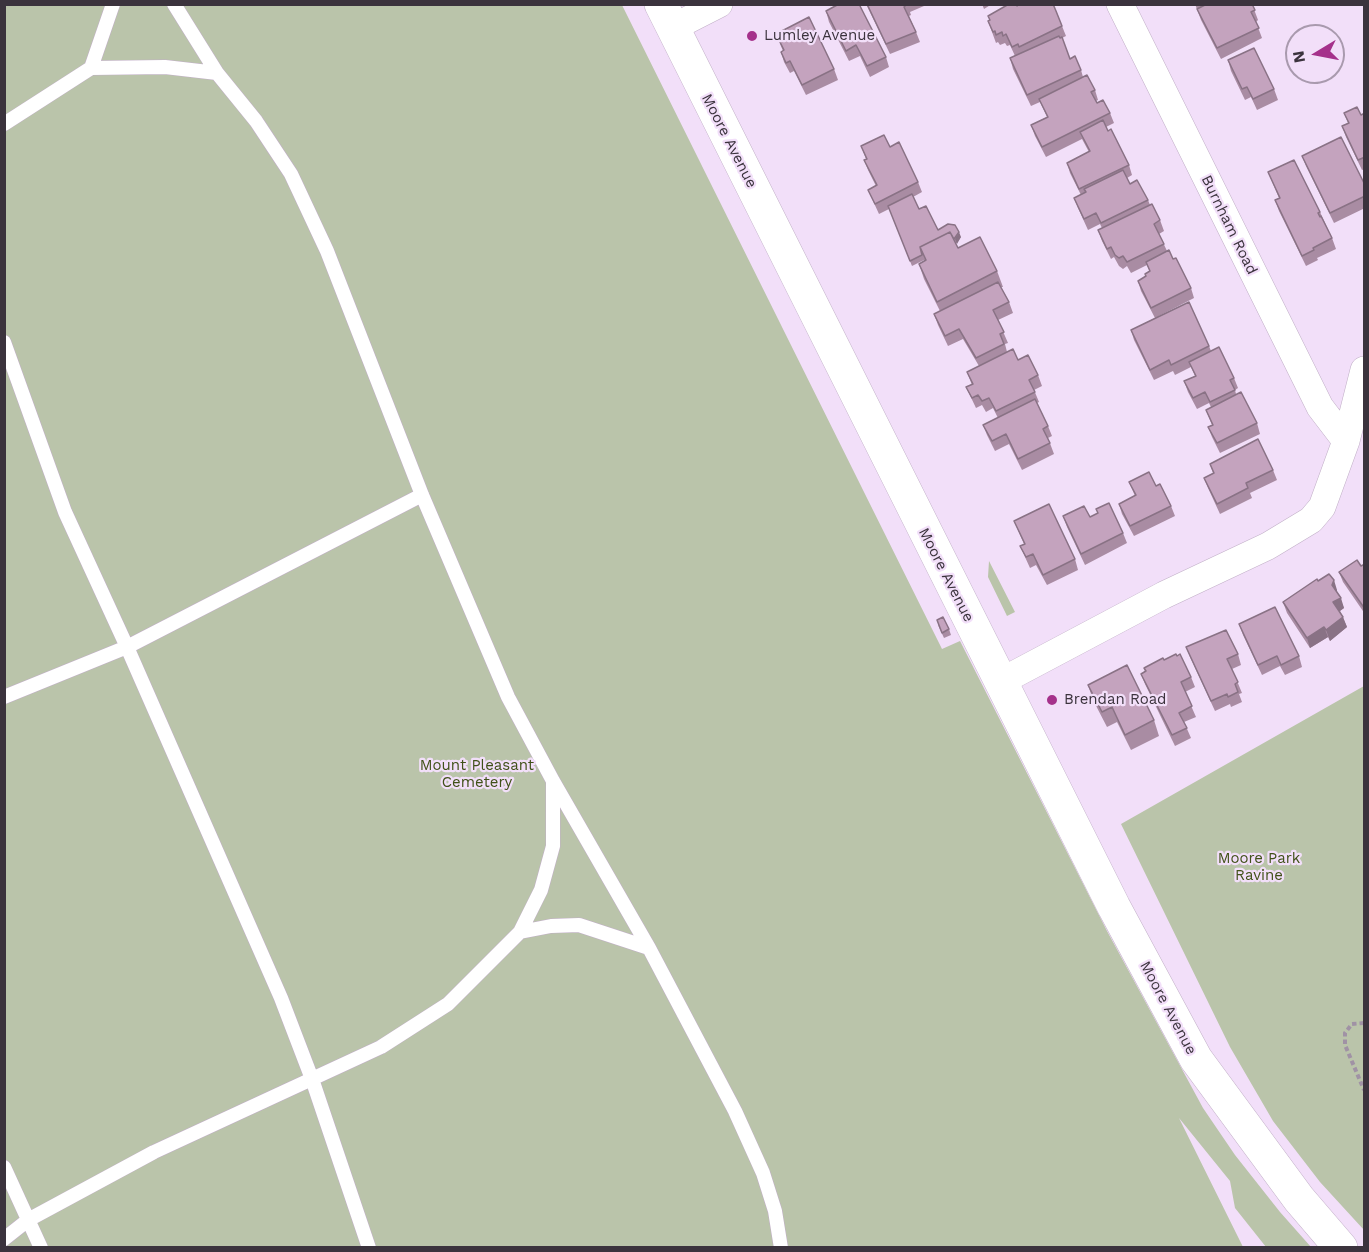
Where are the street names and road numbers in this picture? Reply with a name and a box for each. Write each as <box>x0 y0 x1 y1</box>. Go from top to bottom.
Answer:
street label: Moore Avenue <box>698 91 760 191</box>
street label: Burnham Road <box>1197 172 1261 278</box>
street label: Moore Avenue <box>915 525 977 625</box>
street label: Moore Avenue <box>1136 958 1200 1058</box>

